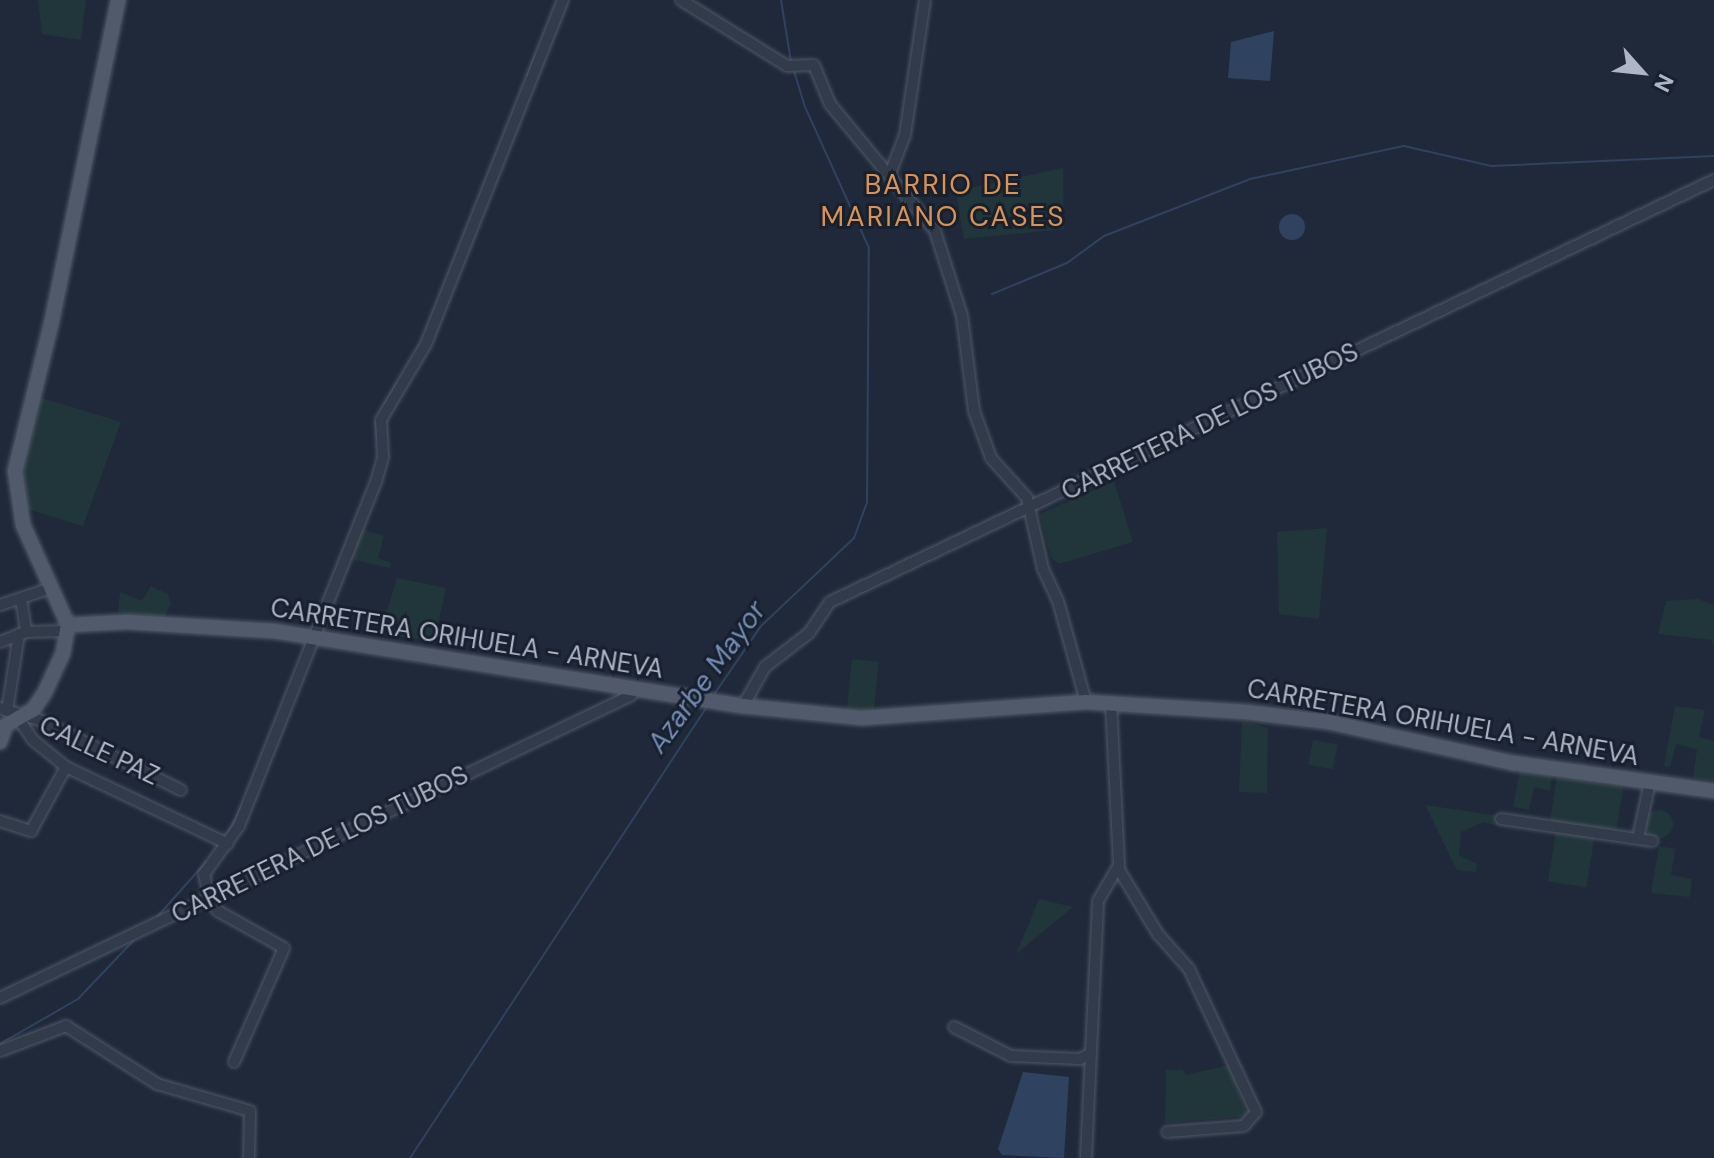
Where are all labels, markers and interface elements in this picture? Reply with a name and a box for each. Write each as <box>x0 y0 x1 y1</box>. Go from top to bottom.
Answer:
north arrow <box>1602 32 1682 112</box>
text: N <box>1647 69 1680 97</box>
district label: BARRIO DE MARIANO CASES <box>821 168 1065 234</box>
street label: CARRETERA DE LOS TUBOS <box>1057 337 1363 507</box>
street label: CARRETERA ORIHUELA - ARNEVA <box>268 593 666 685</box>
water label: Azarbe Mayor <box>641 595 773 759</box>
street label: CARRETERA ORIHUELA - ARNEVA <box>1245 673 1641 773</box>
street label: CALLE PAZ <box>34 710 164 792</box>
street label: CARRETERA DE LOS TUBOS <box>167 760 473 930</box>

